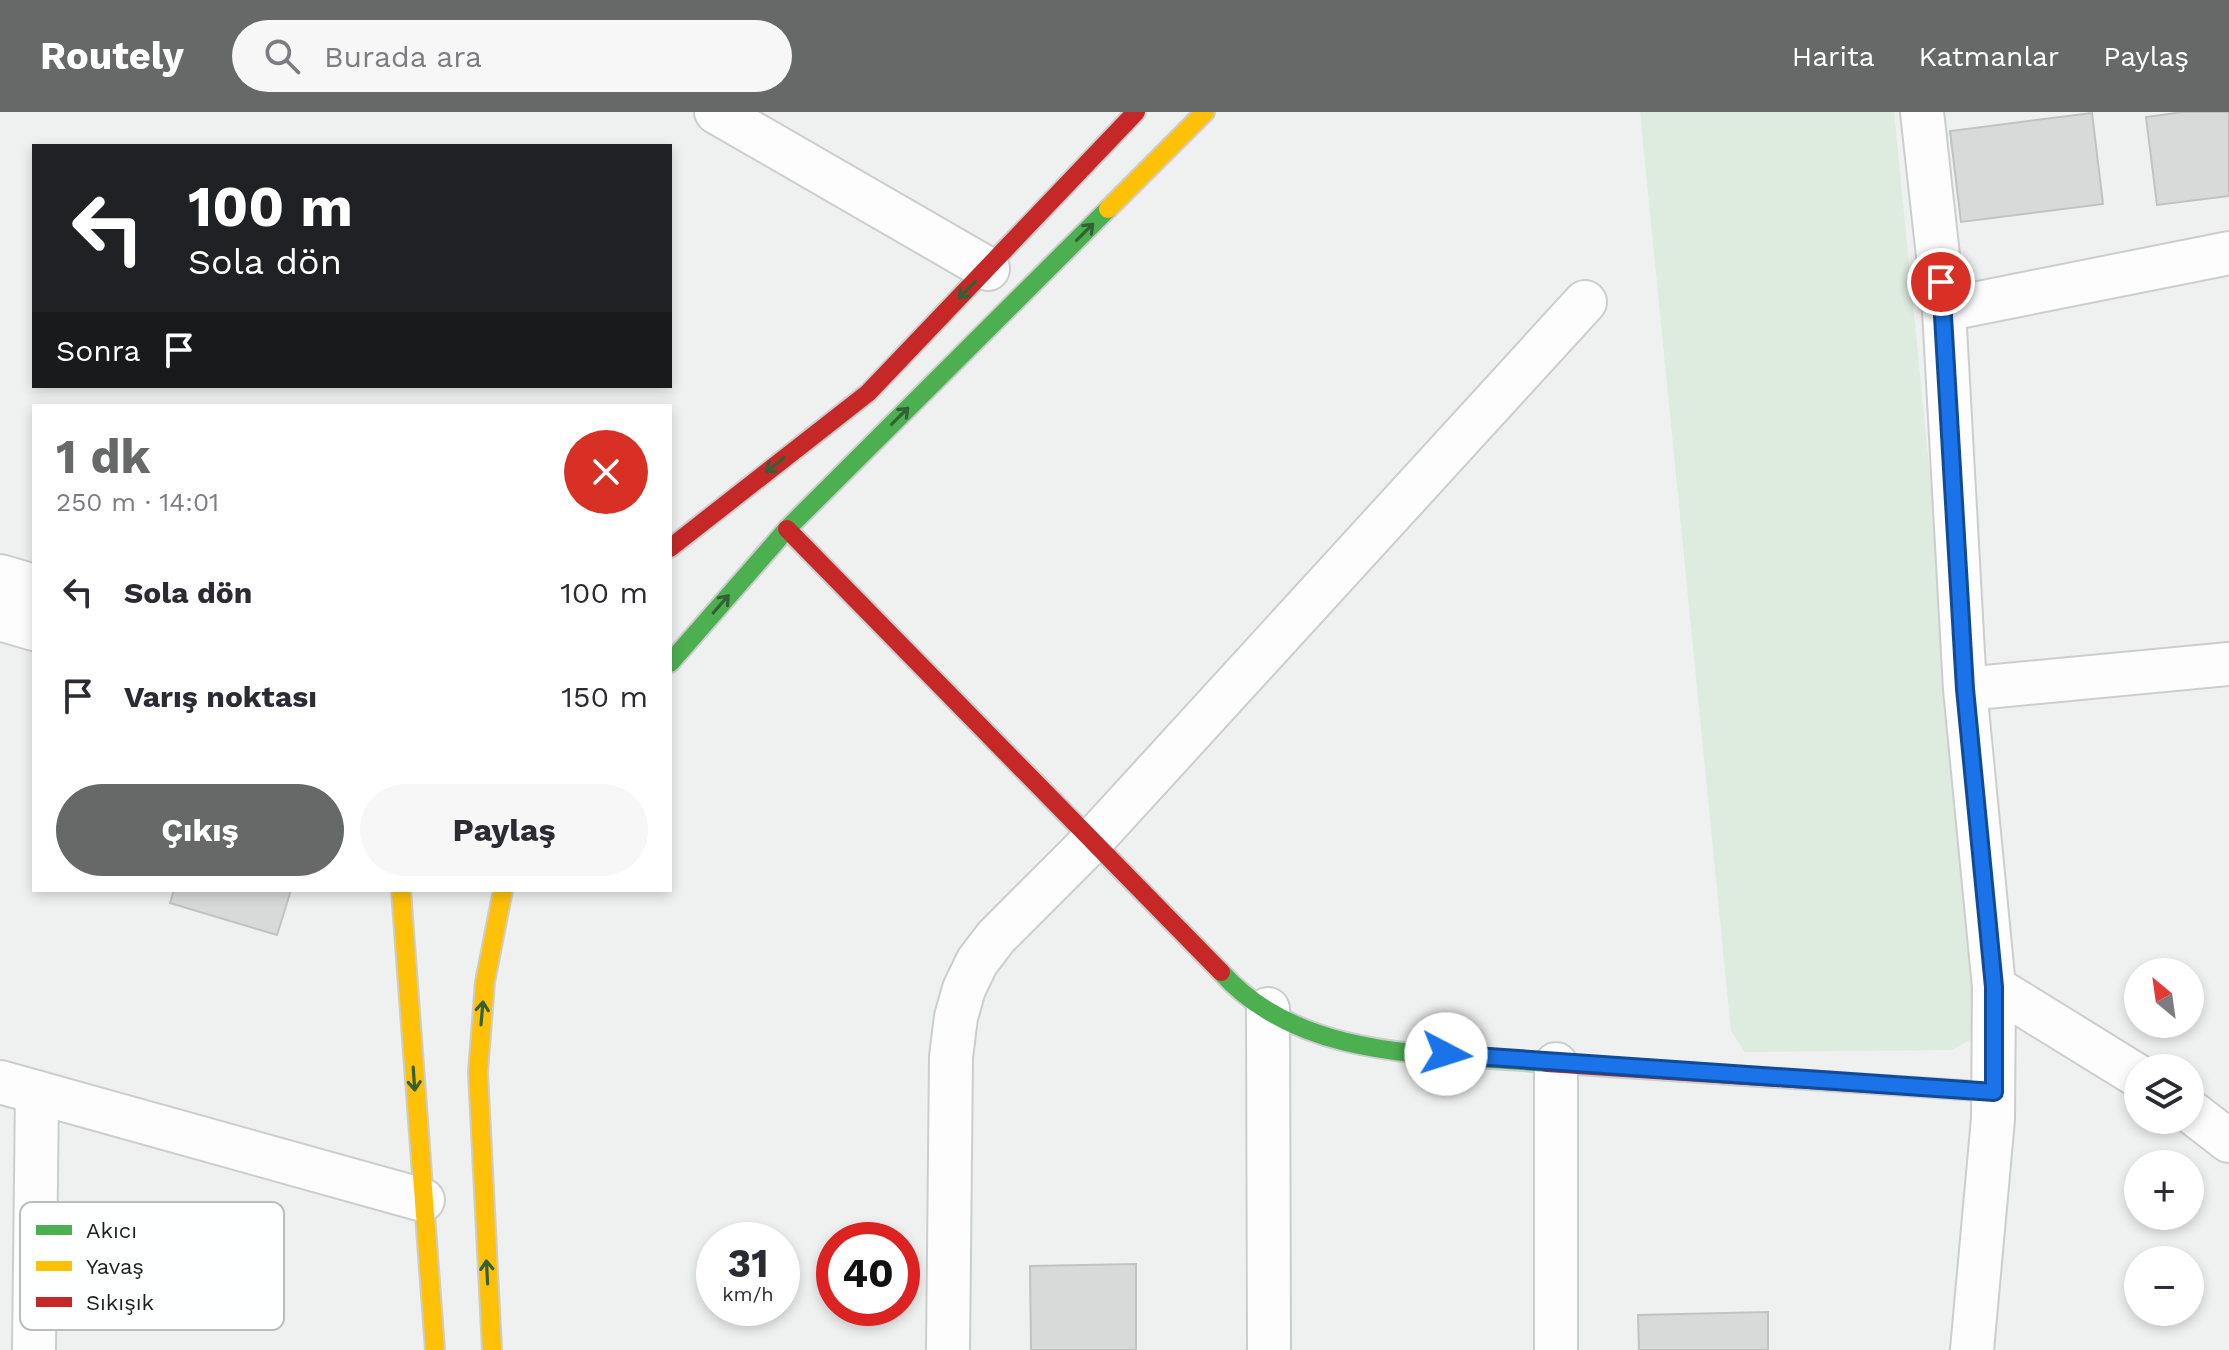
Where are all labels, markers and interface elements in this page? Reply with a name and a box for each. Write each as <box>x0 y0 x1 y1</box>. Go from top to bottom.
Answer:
search box <box>232 20 792 92</box>
text: Routely <box>40 34 184 78</box>
icon: search <box>260 34 304 78</box>
text: Burada ara <box>324 39 482 74</box>
text: Harita <box>1792 40 1875 73</box>
text: Katmanlar <box>1919 40 2059 73</box>
text: Paylaş <box>2103 40 2189 73</box>
text: 100 m <box>188 174 353 240</box>
icon: left <box>56 176 160 280</box>
one-way arrow <box>1075 223 1094 242</box>
text: Sola dön <box>188 241 342 283</box>
pin <box>1907 248 1975 316</box>
icon: arrive <box>1919 260 1963 304</box>
one-way arrow <box>957 280 976 300</box>
icon: arrive <box>157 328 201 372</box>
text: Sonra <box>56 333 141 368</box>
one-way arrow <box>891 406 910 426</box>
text: 1 dk <box>56 428 150 485</box>
button: close <box>564 430 648 514</box>
one-way arrow <box>765 457 786 474</box>
text: 250 m · 14:01 <box>56 487 219 517</box>
icon: left <box>56 570 100 614</box>
text: Sola dön <box>124 575 252 610</box>
text: 100 m <box>560 575 648 610</box>
one-way arrow <box>712 594 730 614</box>
icon: arrive <box>56 674 100 718</box>
text: Varış noktası <box>124 679 317 714</box>
text: 150 m <box>561 679 648 714</box>
button: Çıkış <box>56 784 344 876</box>
button: Paylaş <box>360 784 648 876</box>
north arrow <box>2124 958 2204 1038</box>
map controls <box>2124 958 2204 1326</box>
one-way arrow <box>475 1000 490 1026</box>
position arrow <box>1404 1012 1488 1096</box>
button: layers <box>2124 1054 2204 1134</box>
one-way arrow <box>407 1066 422 1092</box>
button: + <box>2124 1150 2204 1230</box>
legend <box>20 1202 284 1330</box>
text: Akıcı <box>86 1218 137 1243</box>
speed limit sign: 40 <box>816 1222 920 1326</box>
text: 31 <box>728 1240 768 1287</box>
button: − <box>2124 1246 2204 1326</box>
text: Yavaş <box>86 1254 144 1279</box>
one-way arrow <box>479 1259 494 1286</box>
text: km/h <box>722 1282 774 1306</box>
text: Sıkışık <box>86 1290 154 1315</box>

